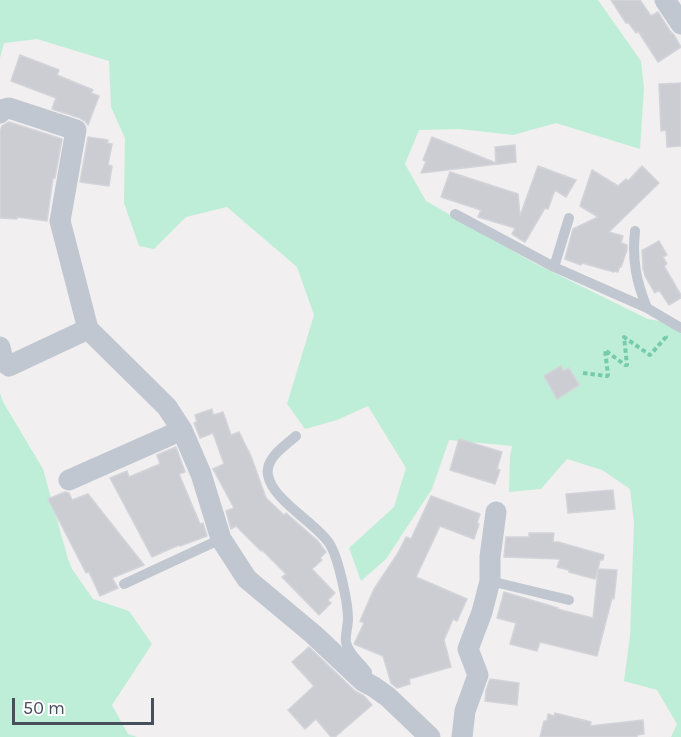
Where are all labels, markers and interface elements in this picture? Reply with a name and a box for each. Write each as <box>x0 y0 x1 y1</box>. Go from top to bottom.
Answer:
scale bar <box>15 686 158 724</box>
text: 50 m <box>23 697 65 719</box>

